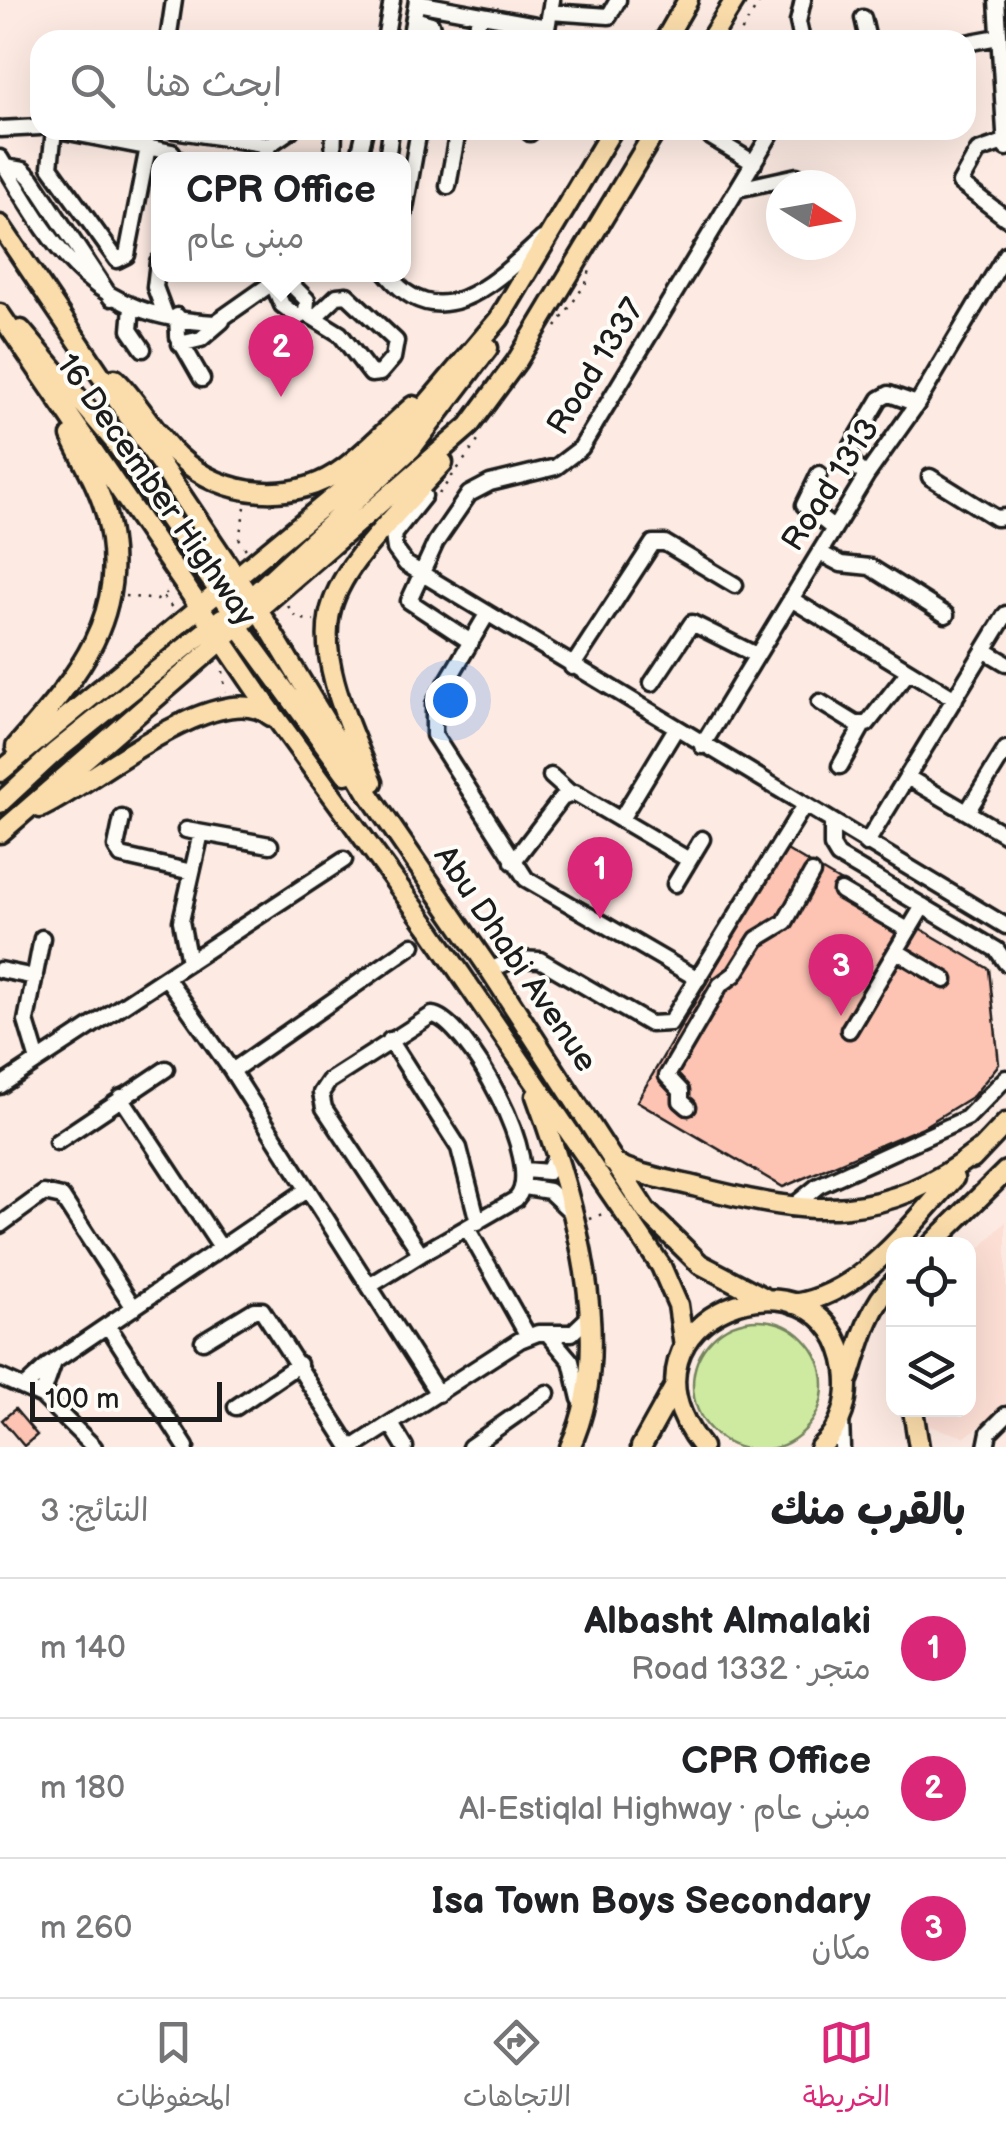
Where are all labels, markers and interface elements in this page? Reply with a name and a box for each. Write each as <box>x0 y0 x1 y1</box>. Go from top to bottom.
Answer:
search box <box>30 30 976 140</box>
icon: search <box>65 58 120 113</box>
text: ابحث هنا <box>145 62 282 107</box>
popup <box>151 152 411 282</box>
text: CPR Office <box>186 168 376 213</box>
north arrow <box>766 170 856 260</box>
text: مبنى عام <box>186 219 304 258</box>
street label: Road 1337 <box>539 291 653 442</box>
pin: 2 <box>248 314 314 397</box>
street label: 16 December Highway <box>47 347 265 634</box>
street label: Road 1313 <box>774 411 888 559</box>
your location <box>425 675 476 726</box>
pin: 1 <box>568 836 632 919</box>
street label: Abu Dhabi Avenue <box>425 839 605 1080</box>
pin: 3 <box>808 934 874 1016</box>
map controls <box>886 1237 976 1417</box>
button: locate <box>886 1237 976 1327</box>
button: layers <box>886 1327 976 1417</box>
scale bar <box>30 1377 222 1422</box>
text: 100 m <box>45 1383 119 1416</box>
text: بالقرب منك <box>770 1486 966 1537</box>
text: النتائج: 3 <box>40 1492 149 1531</box>
text: Albasht Almalaki <box>584 1599 871 1644</box>
text: 140 m <box>40 1629 126 1668</box>
text: 1 <box>927 1629 940 1668</box>
text: متجر · Road 1332 <box>631 1650 871 1689</box>
text: CPR Office <box>681 1739 871 1784</box>
text: 180 m <box>40 1769 125 1808</box>
text: 2 <box>924 1769 943 1808</box>
text: مبنى عام · Al-Estiqlal Highway <box>459 1790 871 1829</box>
text: Isa Town Boys Secondary <box>431 1879 871 1924</box>
text: 260 m <box>40 1909 132 1948</box>
text: 3 <box>924 1909 943 1948</box>
text: مكان <box>812 1930 871 1969</box>
tab: المحفوظات <box>116 2015 231 2121</box>
tab: الاتجاهات <box>463 2015 571 2121</box>
tab: الخريطة <box>803 2015 890 2121</box>

